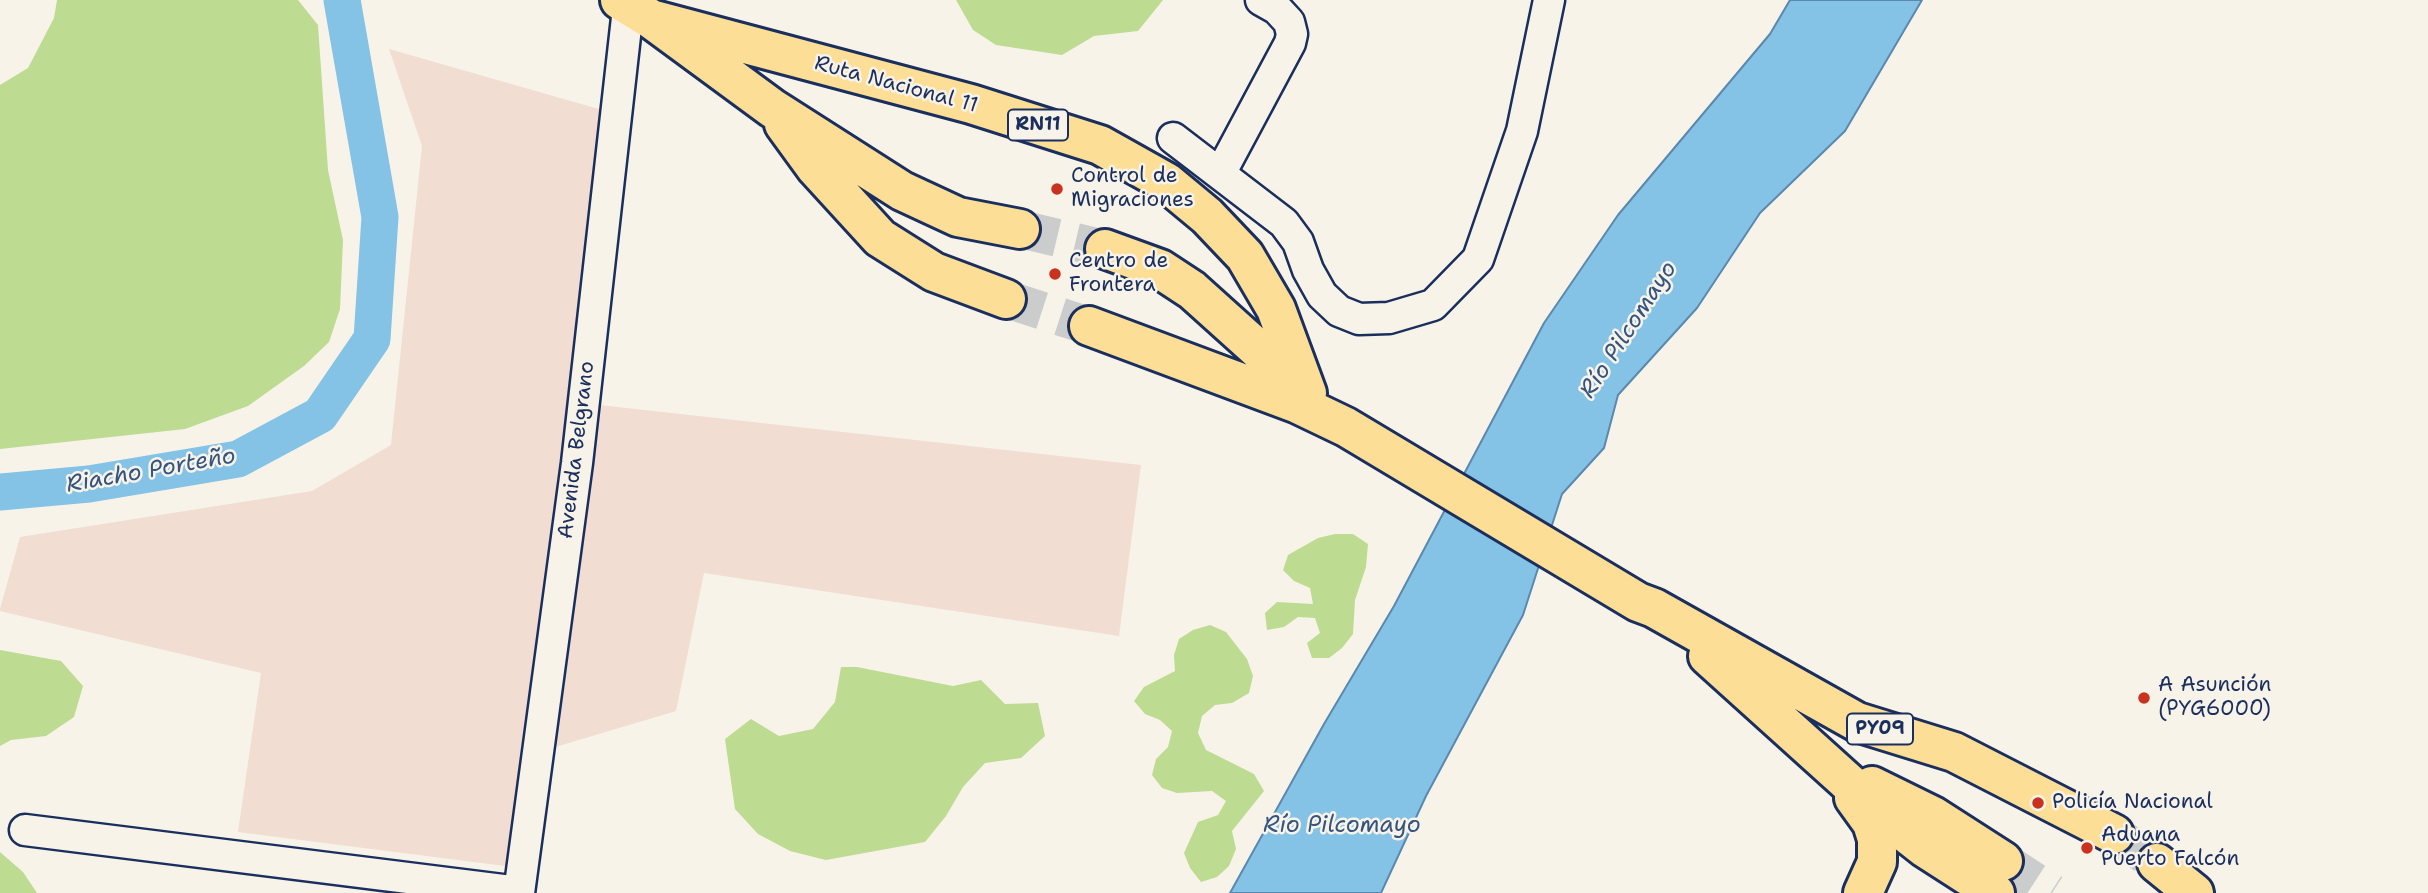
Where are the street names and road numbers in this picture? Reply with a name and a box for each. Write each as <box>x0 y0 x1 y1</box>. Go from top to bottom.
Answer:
street label: Ruta Nacional 11 <box>812 51 980 119</box>
road number: RN11 <box>1008 110 1068 140</box>
street label: Avenida Belgrano <box>554 360 600 540</box>
road number: PY09 <box>1847 714 1913 744</box>

